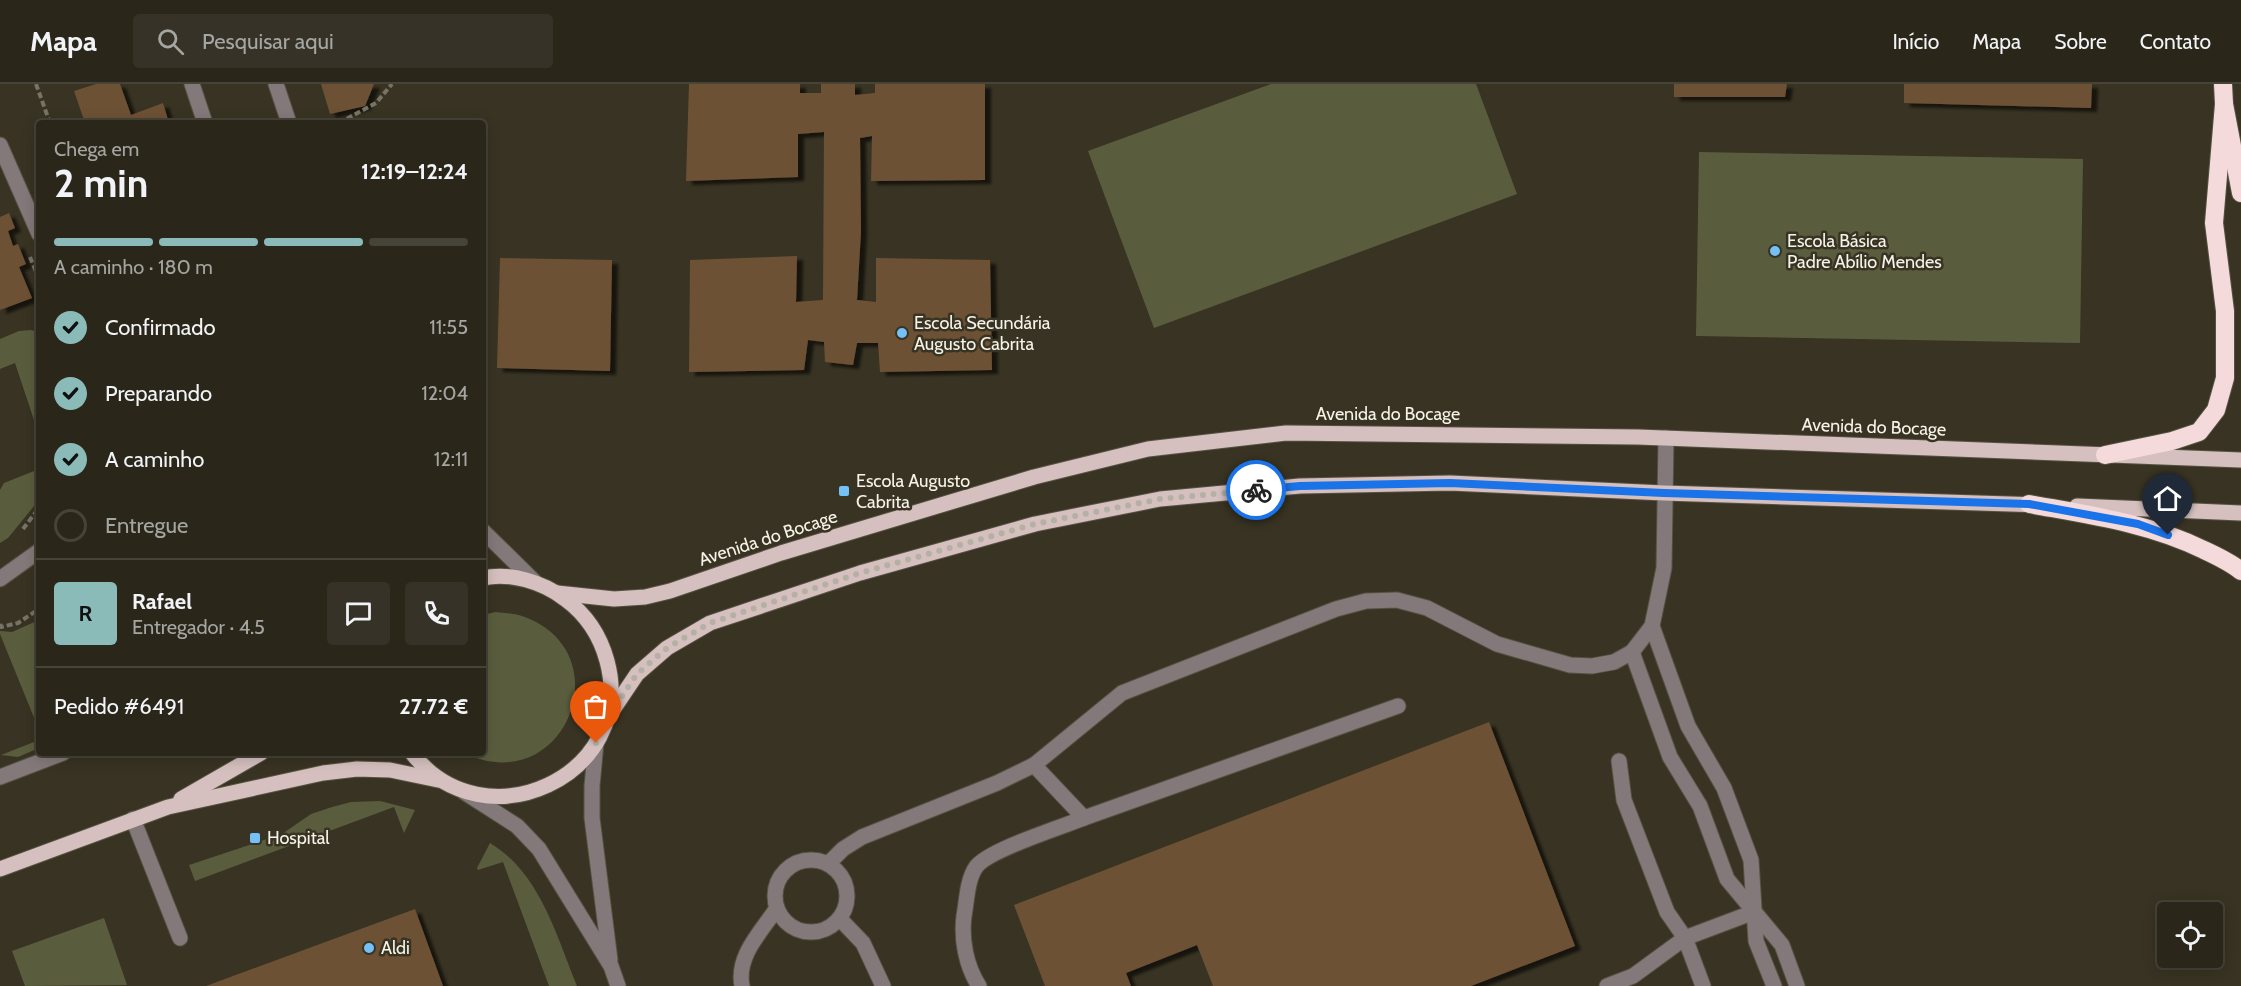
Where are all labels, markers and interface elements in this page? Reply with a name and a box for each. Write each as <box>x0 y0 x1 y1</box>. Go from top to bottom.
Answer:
search box <box>133 14 553 68</box>
text: Mapa <box>30 24 97 58</box>
icon: search <box>154 25 187 58</box>
text: Pesquisar aqui <box>202 28 334 55</box>
text: Início <box>1892 29 1939 54</box>
text: Mapa <box>1972 29 2021 54</box>
text: Sobre <box>2054 29 2107 54</box>
text: Contato <box>2140 29 2211 54</box>
text: Chega em <box>54 137 139 161</box>
text: 12:19–12:24 <box>361 158 468 185</box>
text: 2 min <box>54 159 148 207</box>
place label: Escola Básica Padre Abílio Mendes <box>1787 230 1942 273</box>
marker: Escola Básica Padre Abílio Mendes <box>1768 244 1782 258</box>
text: A caminho · 180 m <box>54 255 213 279</box>
icon: check <box>54 311 87 344</box>
place label: Escola Secundária Augusto Cabrita <box>914 312 1051 355</box>
text: Confirmado <box>105 314 216 341</box>
text: 11:55 <box>429 315 468 339</box>
marker: Escola Secundária Augusto Cabrita <box>895 326 909 340</box>
icon: check <box>54 377 87 410</box>
text: Preparando <box>105 380 212 407</box>
text: 12:04 <box>421 381 468 405</box>
street label: Avenida do Bocage <box>1316 403 1460 425</box>
street label: Avenida do Bocage <box>1801 413 1947 441</box>
icon: check <box>54 443 87 476</box>
text: A caminho <box>105 446 204 473</box>
text: 12:11 <box>434 447 468 471</box>
courier <box>1226 460 1286 520</box>
place label: Escola Augusto Cabrita <box>856 470 970 513</box>
pin <box>2142 473 2193 535</box>
icon: bike <box>1240 474 1273 507</box>
icon: home <box>2151 482 2184 515</box>
marker: Escola Augusto Cabrita <box>837 484 851 498</box>
street label: Avenida do Bocage <box>696 505 840 571</box>
text: Entregue <box>105 512 188 539</box>
button: chat <box>327 582 390 645</box>
button: phone <box>405 582 468 645</box>
text: Rafael <box>132 588 192 615</box>
text: R <box>79 600 92 627</box>
text: Entregador · 4.5 <box>132 615 265 639</box>
pin <box>570 681 621 743</box>
icon: bag <box>579 690 612 723</box>
text: Pedido #6491 <box>54 693 184 720</box>
text: 27.72 € <box>399 693 468 720</box>
place label: Hospital <box>267 827 330 849</box>
marker: Hospital <box>248 831 262 845</box>
map controls <box>2157 902 2223 968</box>
button: locate <box>2157 902 2223 968</box>
place label: Aldi <box>381 937 410 959</box>
marker: Aldi <box>362 941 376 955</box>

